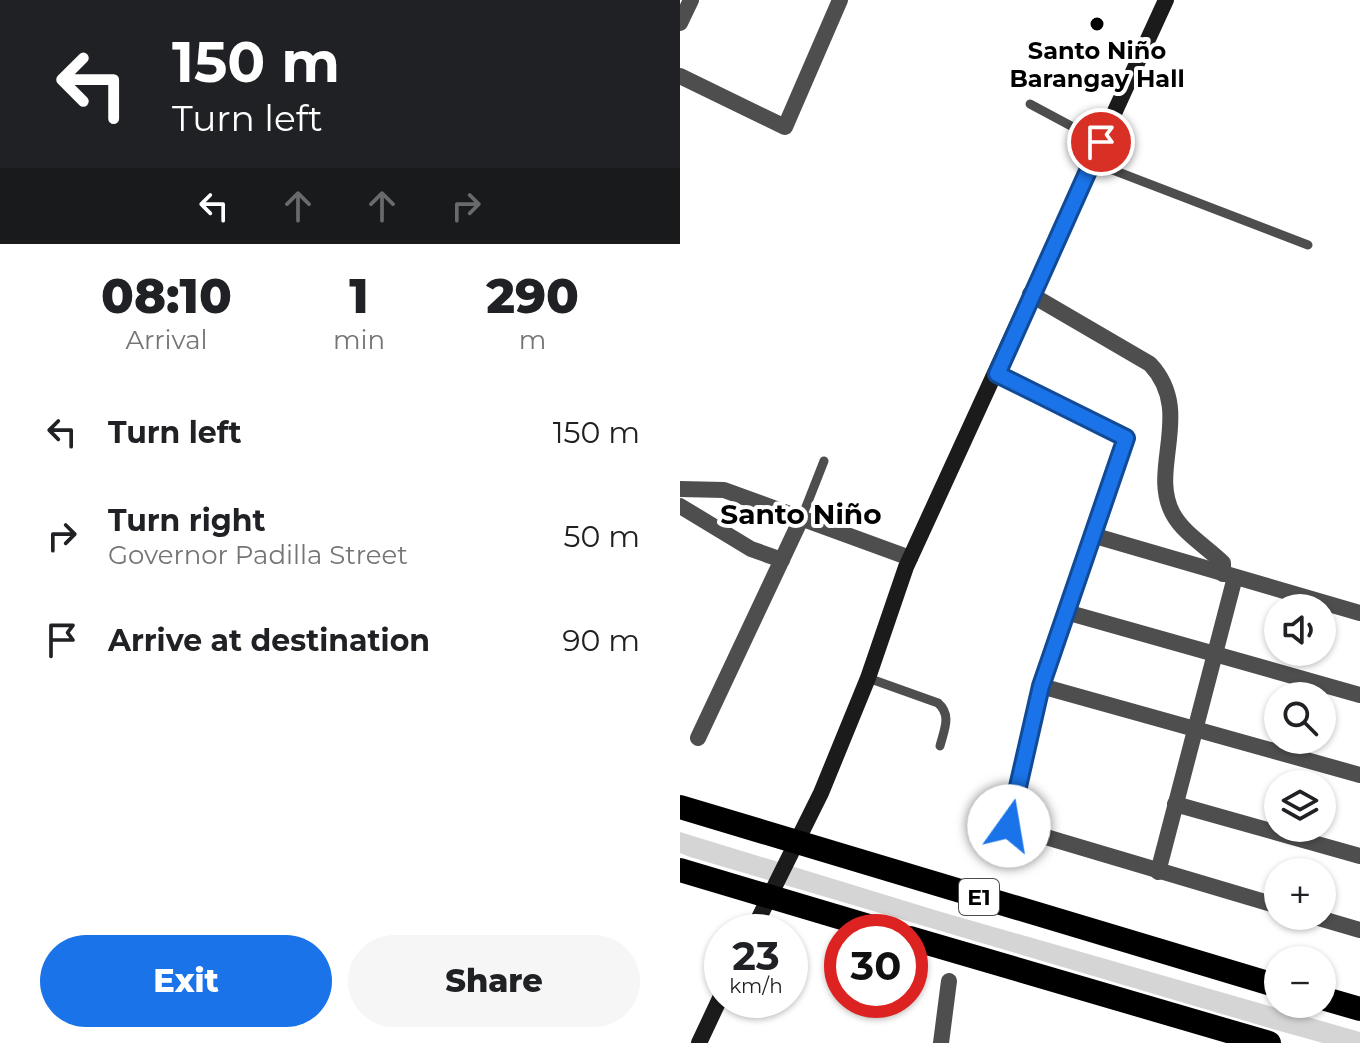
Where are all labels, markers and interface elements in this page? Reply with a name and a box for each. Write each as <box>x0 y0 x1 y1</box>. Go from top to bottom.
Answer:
marker: Santo Niño Barangay Hall <box>1088 15 1106 33</box>
text: 150 m <box>172 28 340 96</box>
icon: left <box>40 32 144 136</box>
place label: Santo Niño Barangay Hall <box>1009 36 1185 93</box>
text: Turn left <box>172 96 323 140</box>
pin <box>1067 108 1135 176</box>
icon: arrive <box>1079 120 1123 164</box>
icon: left <box>192 184 236 228</box>
icon: ahead <box>276 184 320 228</box>
icon: ahead <box>360 184 404 228</box>
icon: right <box>444 184 488 228</box>
text: 08:10 <box>101 267 232 325</box>
text: 1 <box>349 267 369 325</box>
text: 290 <box>486 267 579 325</box>
text: Arrival <box>125 324 207 356</box>
text: min <box>333 324 385 356</box>
text: m <box>519 324 546 356</box>
icon: left <box>40 410 84 454</box>
text: Turn left <box>108 414 241 451</box>
text: 150 m <box>553 414 640 451</box>
district label: Santo Niño <box>720 497 882 531</box>
text: Turn right <box>108 502 265 539</box>
icon: right <box>40 514 84 558</box>
text: 50 m <box>563 518 640 555</box>
text: Governor Padilla Street <box>108 539 408 571</box>
map controls <box>1264 594 1336 1018</box>
button: sound <box>1264 594 1336 666</box>
icon: arrive <box>40 618 84 662</box>
text: Arrive at destination <box>108 622 430 659</box>
text: 90 m <box>562 622 640 659</box>
button: search <box>1264 682 1336 754</box>
button: layers <box>1264 770 1336 842</box>
position arrow <box>967 784 1051 868</box>
button: + <box>1264 858 1336 930</box>
road number: E1 <box>959 879 999 915</box>
speed limit sign: 30 <box>824 914 928 1018</box>
text: 23 <box>732 931 780 980</box>
button: Exit <box>40 935 332 1027</box>
button: Share <box>348 935 640 1027</box>
button: − <box>1264 946 1336 1018</box>
text: km/h <box>729 974 783 998</box>

